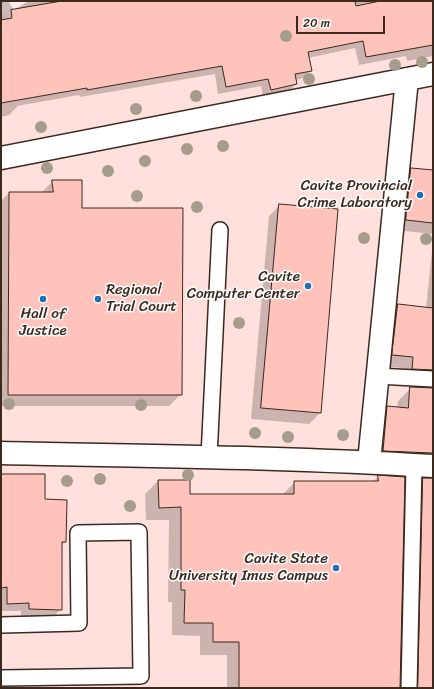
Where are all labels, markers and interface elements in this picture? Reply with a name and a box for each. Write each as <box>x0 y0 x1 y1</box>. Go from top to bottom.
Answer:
scale bar <box>298 8 387 34</box>
text: 20 m <box>303 12 330 34</box>
place label: Cavite Provincial Crime Laboratory <box>298 177 412 212</box>
marker: Cavite Provincial Crime Laboratory <box>415 190 425 200</box>
place label: Cavite Computer Center <box>187 268 300 303</box>
place label: Regional Trial Court <box>106 281 177 316</box>
marker: Cavite Computer Center <box>303 281 313 291</box>
marker: Hall of Justice <box>38 294 48 304</box>
marker: Regional Trial Court <box>93 294 103 304</box>
place label: Hall of Justice <box>19 305 67 340</box>
place label: Cavite State University Imus Campus <box>169 550 328 585</box>
marker: Cavite State University Imus Campus <box>331 563 341 573</box>

